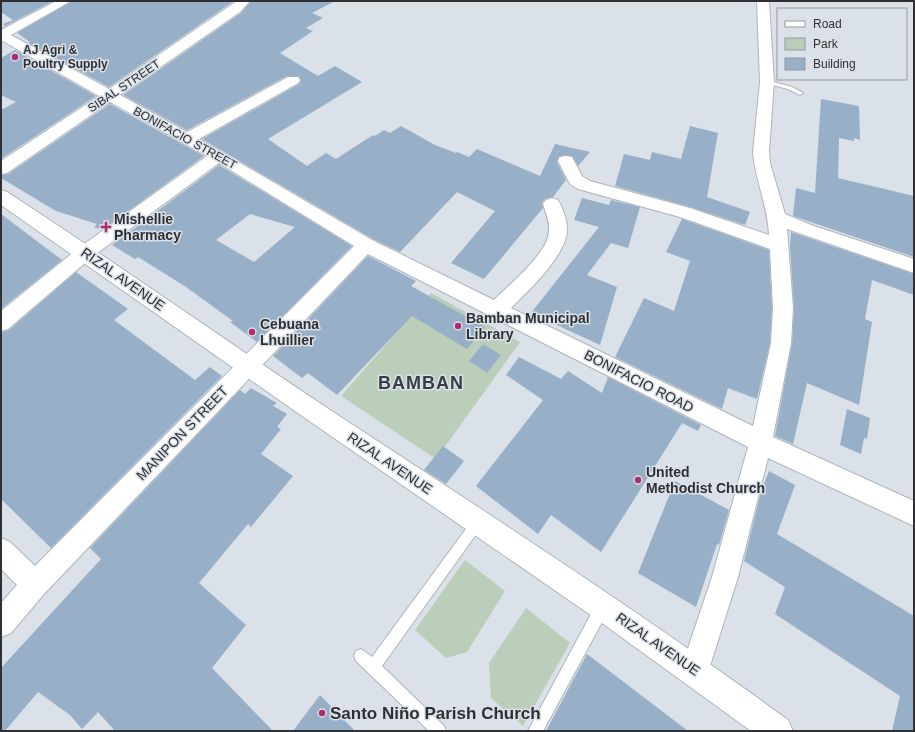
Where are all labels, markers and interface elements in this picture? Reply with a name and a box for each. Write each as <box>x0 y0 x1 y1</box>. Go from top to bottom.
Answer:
legend <box>777 8 907 80</box>
text: Road <box>813 17 842 31</box>
text: Park <box>813 37 839 51</box>
place label: AJ Agri & Poultry Supply <box>23 43 108 71</box>
marker: AJ Agri & Poultry Supply <box>10 52 20 62</box>
street label: SIBAL STREET <box>85 56 163 115</box>
text: Building <box>813 57 856 71</box>
street label: BONIFACIO STREET <box>131 104 240 173</box>
place label: Mishellie Pharmacy <box>114 211 181 243</box>
marker: Mishellie Pharmacy <box>101 222 111 232</box>
street label: RIZAL AVENUE <box>78 244 168 314</box>
place label: Bamban Municipal Library <box>466 310 590 342</box>
place label: Cebuana Lhuillier <box>260 316 319 348</box>
marker: Bamban Municipal Library <box>453 321 463 331</box>
marker: Cebuana Lhuillier <box>247 327 257 337</box>
street label: BONIFACIO ROAD <box>582 347 696 415</box>
district label: BAMBAN <box>378 373 464 393</box>
street label: MANIPON STREET <box>133 382 231 483</box>
street label: RIZAL AVENUE <box>345 429 435 497</box>
place label: United Methodist Church <box>646 464 765 496</box>
marker: United Methodist Church <box>633 475 643 485</box>
street label: RIZAL AVENUE <box>613 609 703 679</box>
place label: Santo Niño Parish Church <box>330 704 541 723</box>
marker: Santo Niño Parish Church <box>317 708 327 718</box>

